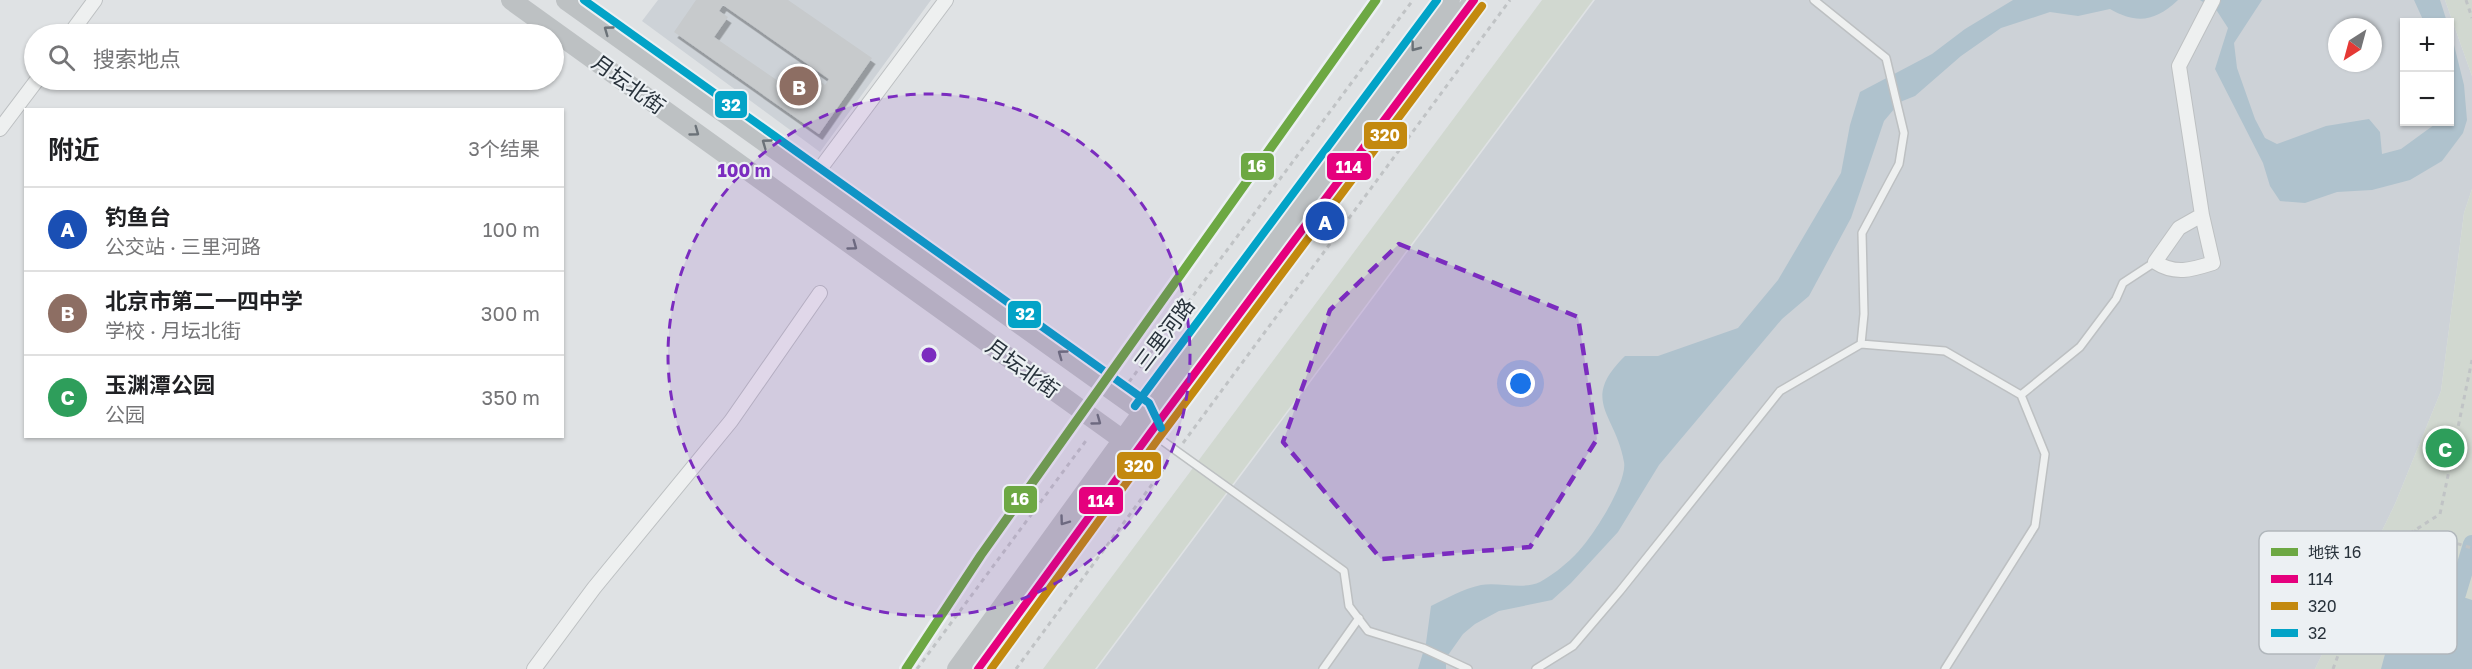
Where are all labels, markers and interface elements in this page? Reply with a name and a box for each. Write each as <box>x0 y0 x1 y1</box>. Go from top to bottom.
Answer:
north arrow <box>2328 18 2382 72</box>
map controls <box>2400 18 2454 126</box>
button: + <box>2400 18 2454 72</box>
search box <box>24 24 564 90</box>
one-way arrow <box>603 26 614 37</box>
one-way arrow <box>1412 40 1423 51</box>
icon: search <box>45 41 78 74</box>
text: 搜索地点 <box>93 45 181 72</box>
street label: 月坛北街 <box>587 49 671 119</box>
pin: B <box>780 64 818 109</box>
button: − <box>2400 72 2454 126</box>
line badge: 32 <box>714 90 748 119</box>
text: 32 <box>721 95 741 115</box>
line badge: 320 <box>1363 121 1408 150</box>
one-way arrow <box>689 125 700 136</box>
text: 320 <box>1370 125 1400 145</box>
text: 附近 <box>48 134 100 165</box>
text: 3个结果 <box>468 136 540 160</box>
one-way arrow <box>762 139 773 150</box>
line badge: 16 <box>1240 152 1275 181</box>
line badge: 114 <box>1326 152 1372 181</box>
text: 16 <box>1248 156 1266 176</box>
text: 114 <box>1336 157 1362 177</box>
text: 100 m <box>718 159 770 181</box>
pin: A <box>1306 198 1344 244</box>
text: 钓鱼台 <box>105 203 171 230</box>
text: A <box>60 217 75 241</box>
text: 100 m <box>483 217 540 241</box>
text: 公交站 · 三里河路 <box>105 234 261 258</box>
one-way arrow <box>847 239 858 250</box>
text: 北京市第二一四中学 <box>105 287 303 314</box>
street label: 三里河路 <box>1128 293 1200 375</box>
line badge: 32 <box>1007 300 1042 329</box>
text: B <box>60 301 75 325</box>
text: 300 m <box>481 301 540 325</box>
text: 32 <box>1015 304 1035 324</box>
text: 学校 · 月坛北街 <box>105 318 241 342</box>
street label: 月坛北街 <box>981 333 1065 403</box>
centre of rings <box>919 345 939 365</box>
one-way arrow <box>1057 350 1068 361</box>
your location <box>1506 369 1535 398</box>
text: 玉渊潭公园 <box>105 371 215 398</box>
text: C <box>60 385 75 409</box>
text: 350 m <box>482 385 540 409</box>
text: 公园 <box>105 402 145 426</box>
one-way arrow <box>1091 414 1102 425</box>
pin: C <box>2426 426 2464 470</box>
line badge: 320 <box>1116 451 1162 480</box>
text: 320 <box>1124 456 1154 476</box>
line badge: 16 <box>1003 485 1038 514</box>
line badge: 114 <box>1078 486 1124 515</box>
text: 16 <box>1011 489 1029 509</box>
text: 114 <box>1088 491 1114 511</box>
one-way arrow <box>1060 515 1071 526</box>
legend <box>2259 531 2457 654</box>
text: 地铁 16 <box>2308 542 2361 562</box>
text: 114 <box>2308 569 2333 589</box>
text: 320 <box>2308 596 2337 616</box>
text: 32 <box>2308 623 2327 643</box>

